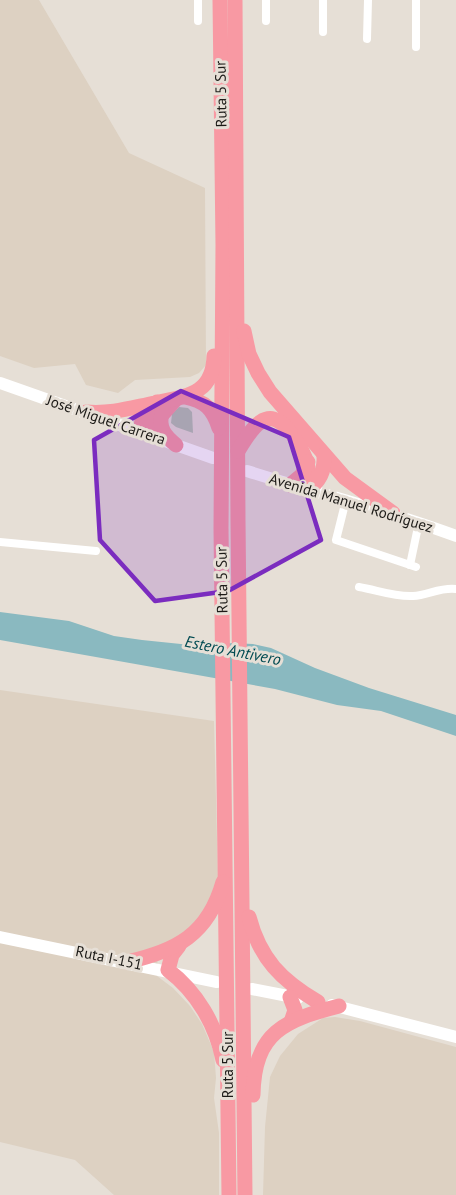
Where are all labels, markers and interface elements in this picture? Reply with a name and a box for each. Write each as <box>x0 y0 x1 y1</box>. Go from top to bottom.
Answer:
street label: Ruta 5 Sur <box>210 60 231 128</box>
street label: José Miguel Carrera <box>43 390 168 449</box>
street label: Avenida Manuel Rodríguez <box>267 469 435 536</box>
street label: Ruta 5 Sur <box>211 546 232 614</box>
water label: Estero Antivero <box>183 631 283 669</box>
street label: Ruta I-151 <box>74 941 144 974</box>
street label: Ruta 5 Sur <box>218 1032 237 1098</box>

